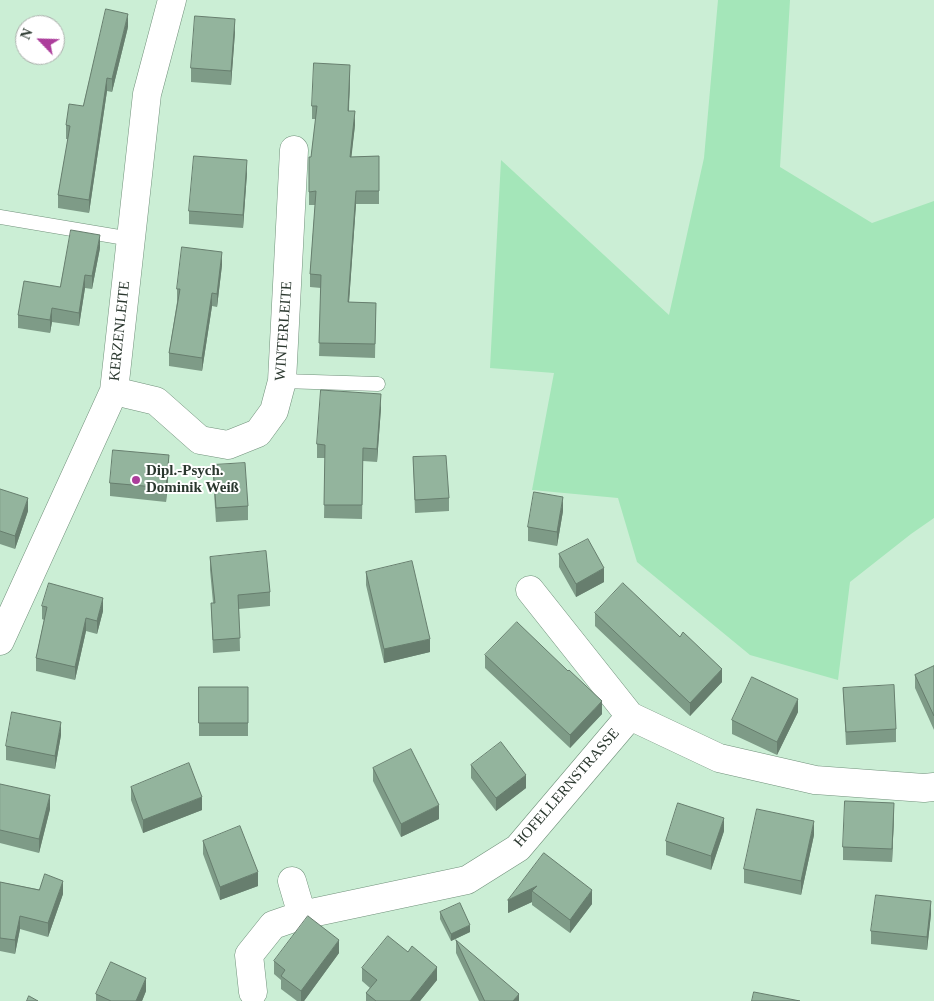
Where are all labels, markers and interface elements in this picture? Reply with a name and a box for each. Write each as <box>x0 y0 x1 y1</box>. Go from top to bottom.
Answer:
north arrow <box>15 15 65 65</box>
text: N <box>18 26 36 42</box>
street label: KERZENLEITE <box>106 280 134 382</box>
street label: WINTERLEITE <box>272 281 296 381</box>
place label: Dipl.-Psych. Dominik Weiß <box>146 462 239 497</box>
marker: Dipl.-Psych. Dominik Weiß <box>130 474 142 486</box>
street label: HOFELLERNSTRASSE <box>510 725 624 851</box>

